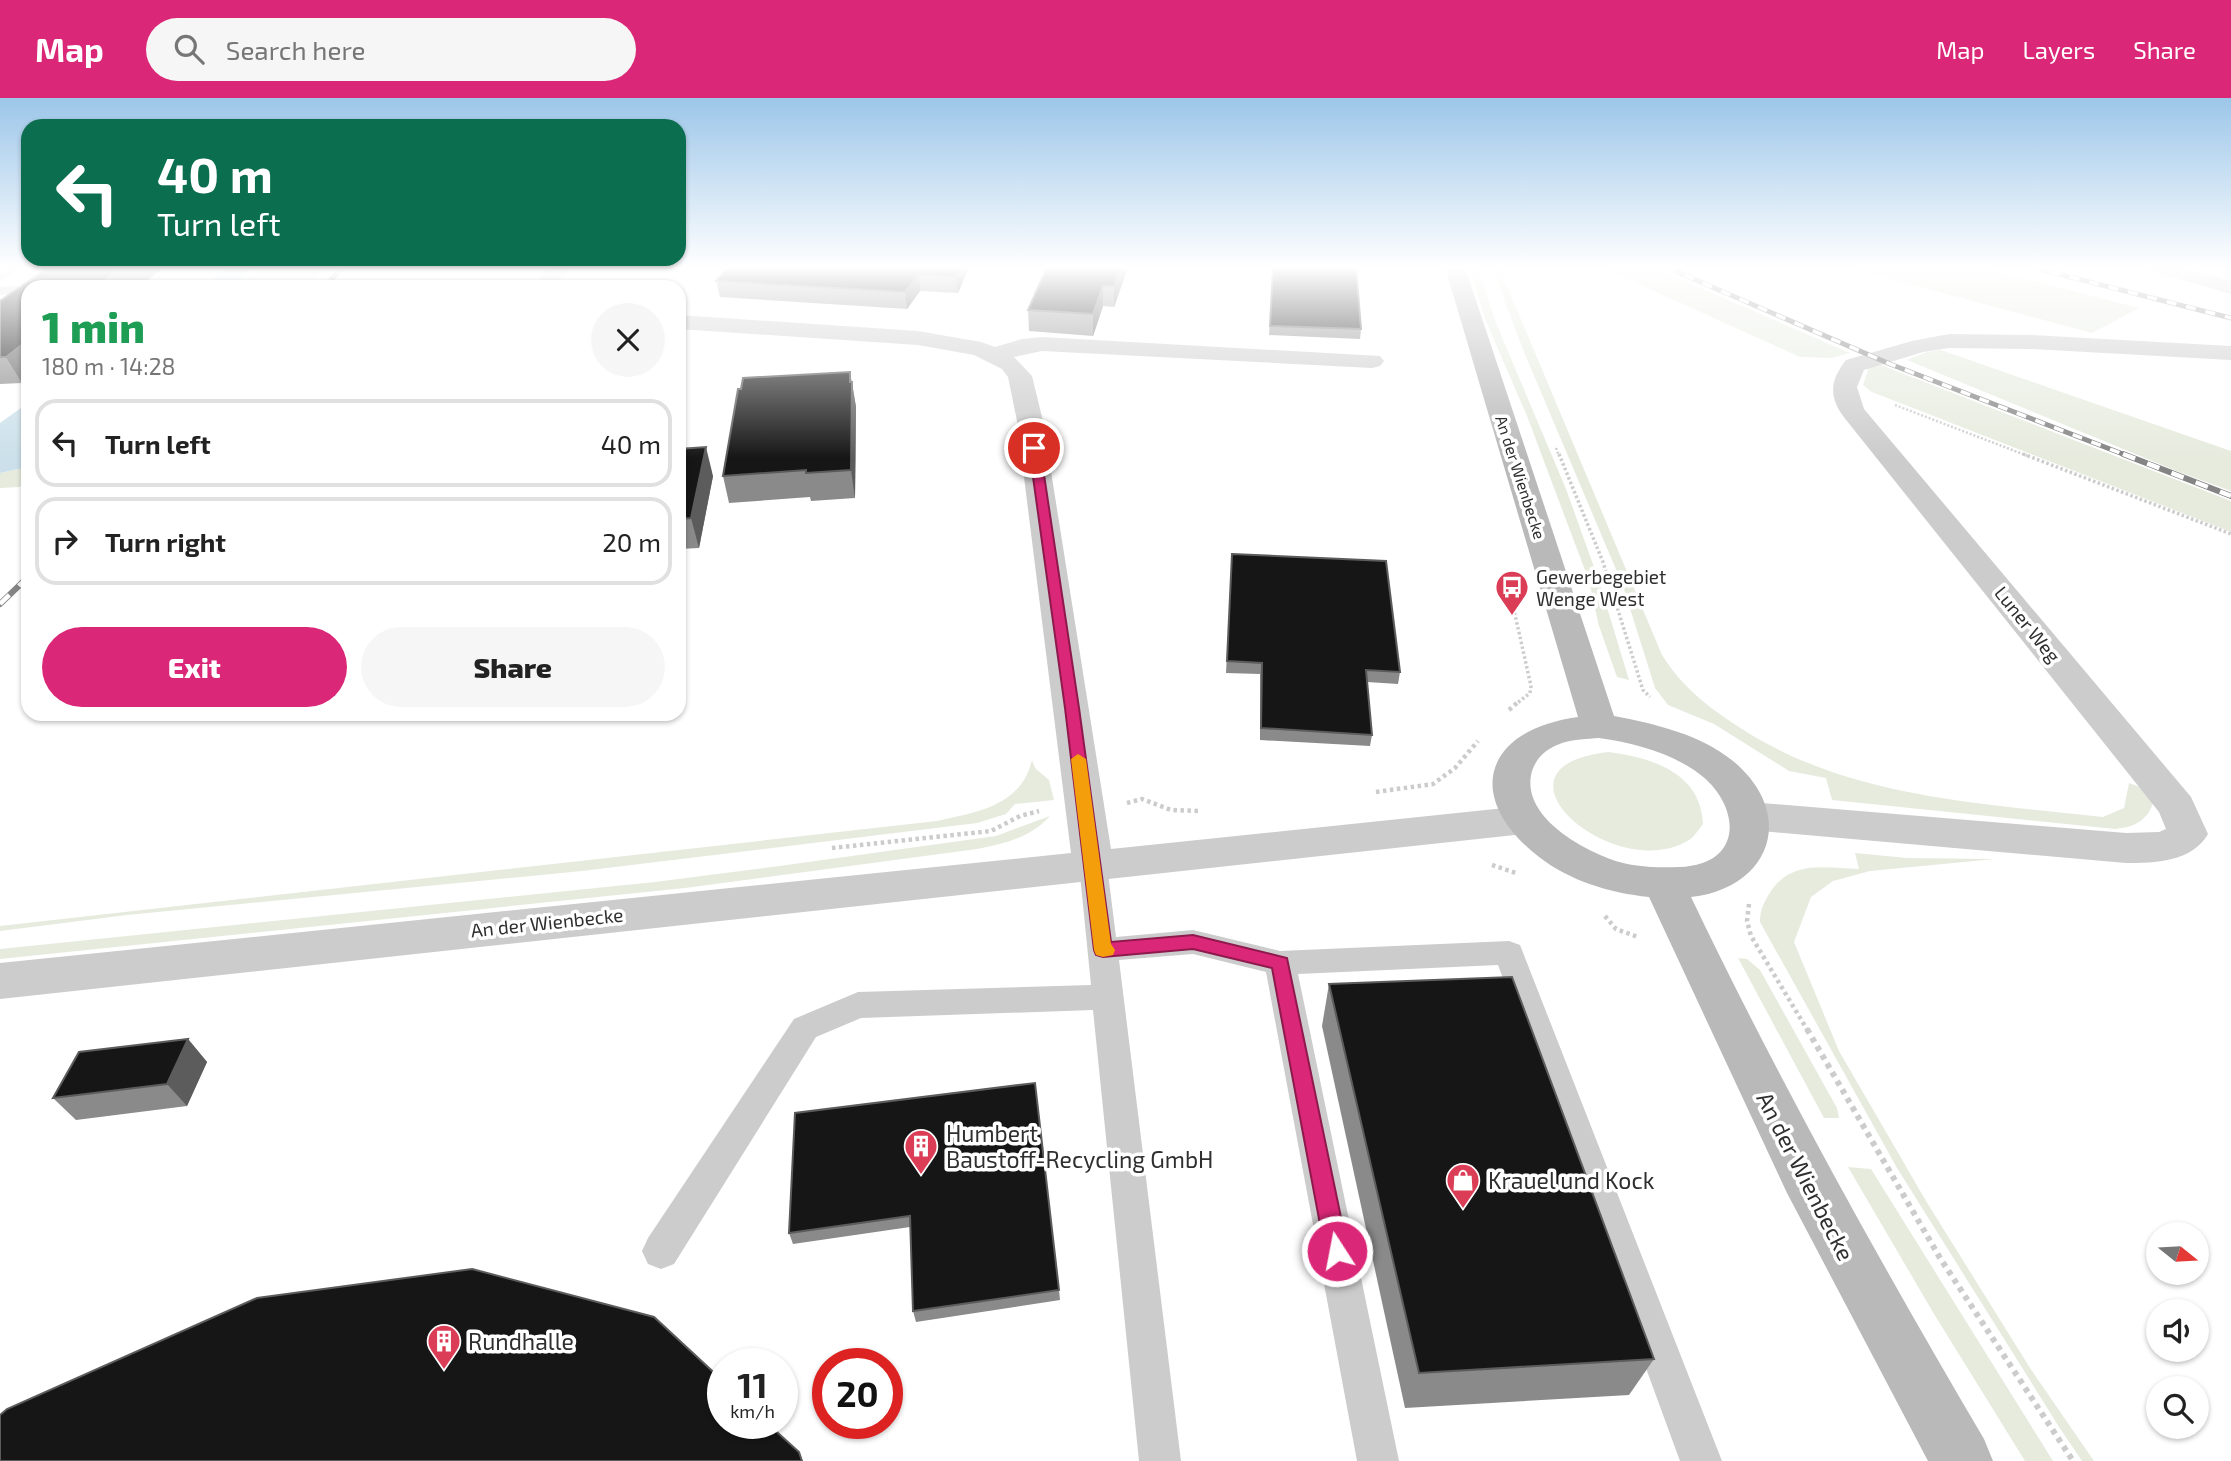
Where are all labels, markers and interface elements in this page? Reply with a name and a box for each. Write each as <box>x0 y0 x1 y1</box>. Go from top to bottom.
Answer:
search box <box>146 18 636 81</box>
text: Map <box>35 29 104 69</box>
icon: search <box>170 30 208 68</box>
text: Search here <box>226 34 365 65</box>
text: Map <box>1936 35 1984 64</box>
text: Layers <box>2022 35 2095 64</box>
text: Share <box>2133 35 2196 64</box>
text: 40 m <box>157 144 273 203</box>
icon: left <box>42 147 133 238</box>
text: Turn left <box>157 204 281 242</box>
text: 1 min <box>42 301 145 351</box>
button: close <box>591 303 665 377</box>
text: 180 m · 14:28 <box>42 352 176 380</box>
street label: An der Wienbecke <box>1492 413 1550 541</box>
pin <box>1004 418 1064 478</box>
icon: left <box>46 424 84 462</box>
text: Turn left <box>105 428 211 459</box>
text: 40 m <box>601 428 661 459</box>
icon: arrive <box>1015 429 1053 467</box>
icon: right <box>46 522 84 560</box>
text: Turn right <box>105 526 226 557</box>
text: 20 m <box>602 526 661 557</box>
place label: Gewerbegebiet Wenge West <box>1536 565 1666 610</box>
bus stop icon: Gewerbegebiet Wenge West <box>1493 568 1531 617</box>
street label: Luner Weg <box>1990 581 2066 667</box>
button: Exit <box>42 627 347 707</box>
button: Share <box>361 627 665 707</box>
street label: An der Wienbecke <box>470 903 624 941</box>
street label: An der Wienbecke <box>1751 1087 1861 1265</box>
place label: Humbert Baustoff-Recycling GmbH <box>946 1119 1213 1173</box>
building icon: Humbert Baustoff-Recycling GmbH <box>902 1127 940 1176</box>
shop icon: Krauel und Kock <box>1444 1161 1482 1210</box>
place label: Krauel und Kock <box>1488 1166 1655 1194</box>
position arrow <box>1300 1214 1374 1288</box>
north arrow <box>2146 1222 2208 1284</box>
map controls <box>2146 1222 2209 1439</box>
button: sound <box>2146 1299 2209 1362</box>
building icon: Rundhalle <box>425 1322 463 1371</box>
place label: Rundhalle <box>468 1327 574 1355</box>
speed limit sign: 20 <box>812 1348 903 1439</box>
text: 11 <box>737 1363 768 1405</box>
button: search <box>2146 1376 2209 1439</box>
text: km/h <box>730 1400 775 1422</box>

